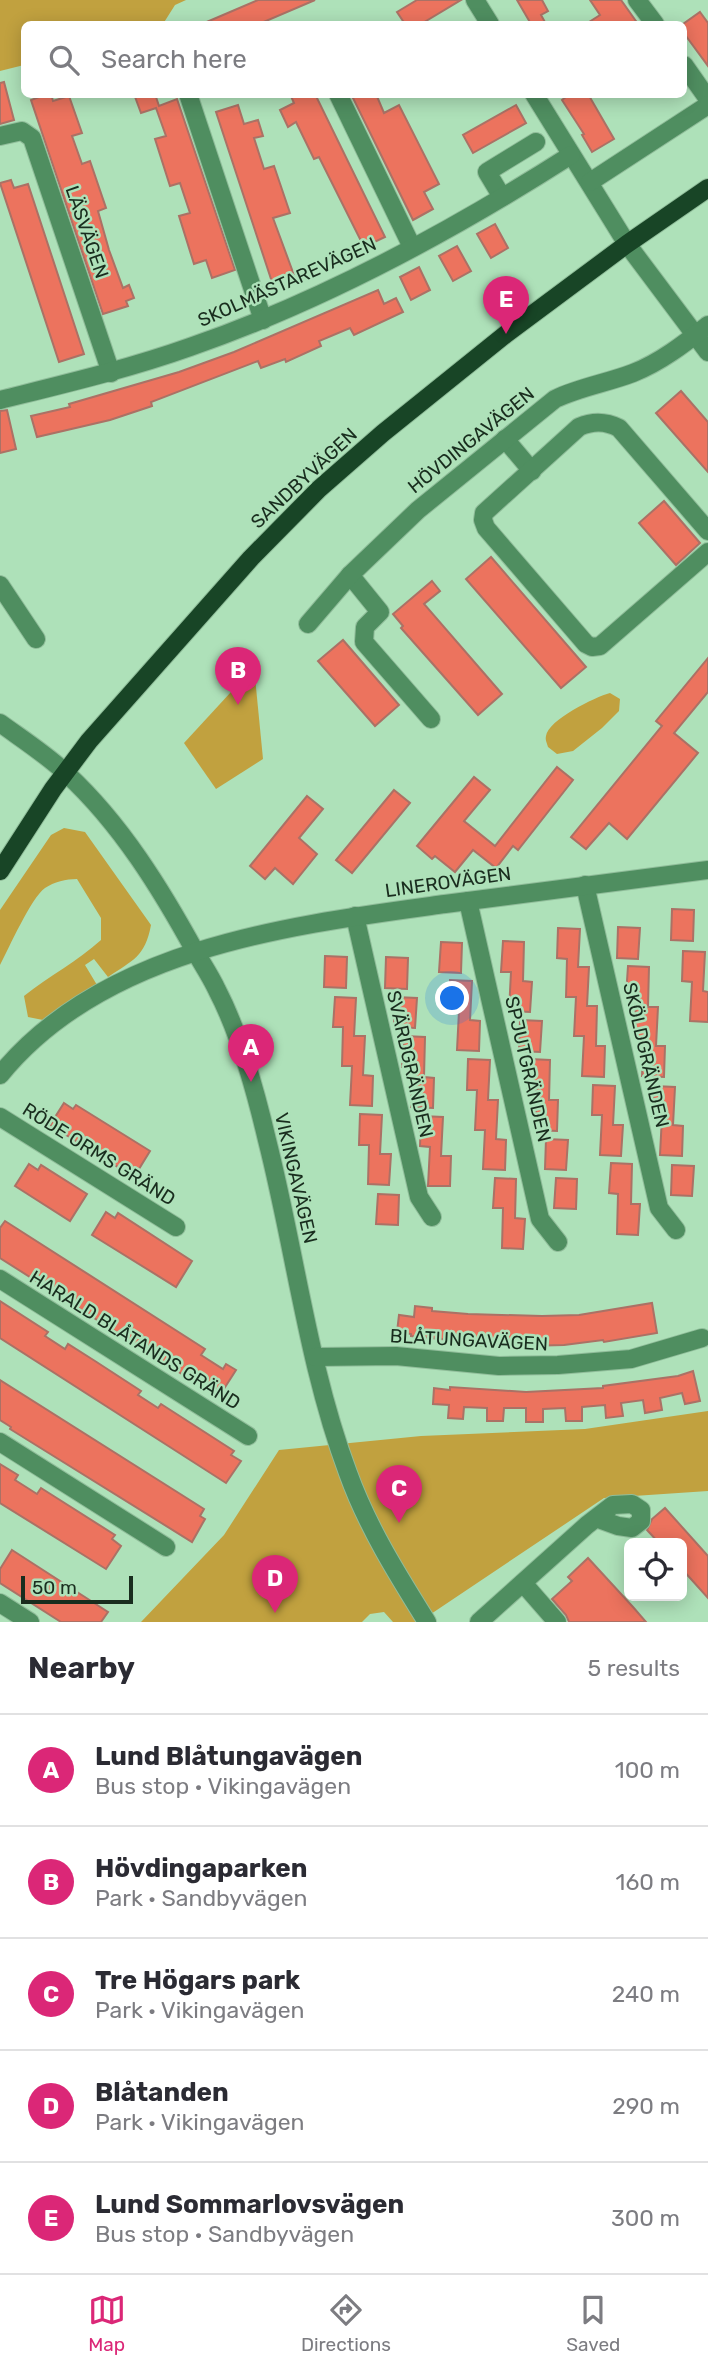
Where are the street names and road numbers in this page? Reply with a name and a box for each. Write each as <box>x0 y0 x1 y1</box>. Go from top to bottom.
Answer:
street label: LÄSVÄGEN <box>60 183 114 281</box>
street label: SKOLMÄSTAREVÄGEN <box>194 232 380 332</box>
street label: HÖVDINGAVÄGEN <box>403 382 539 498</box>
street label: SANDBYVÄGEN <box>246 423 362 533</box>
street label: LINEROVÄGEN <box>383 862 513 902</box>
street label: SKÖLDGRÄNDEN <box>618 980 674 1130</box>
street label: SVÄRDGRÄNDEN <box>382 988 438 1140</box>
street label: SPJUTGRÄNDEN <box>500 994 556 1144</box>
street label: RÖDE ORMS GRÄND <box>18 1098 180 1210</box>
street label: VIKINGAVÄGEN <box>270 1110 322 1246</box>
street label: HARALD BLÅTANDS GRÄND <box>25 1266 245 1414</box>
street label: BLÅTUNGAVÄGEN <box>389 1324 549 1356</box>

